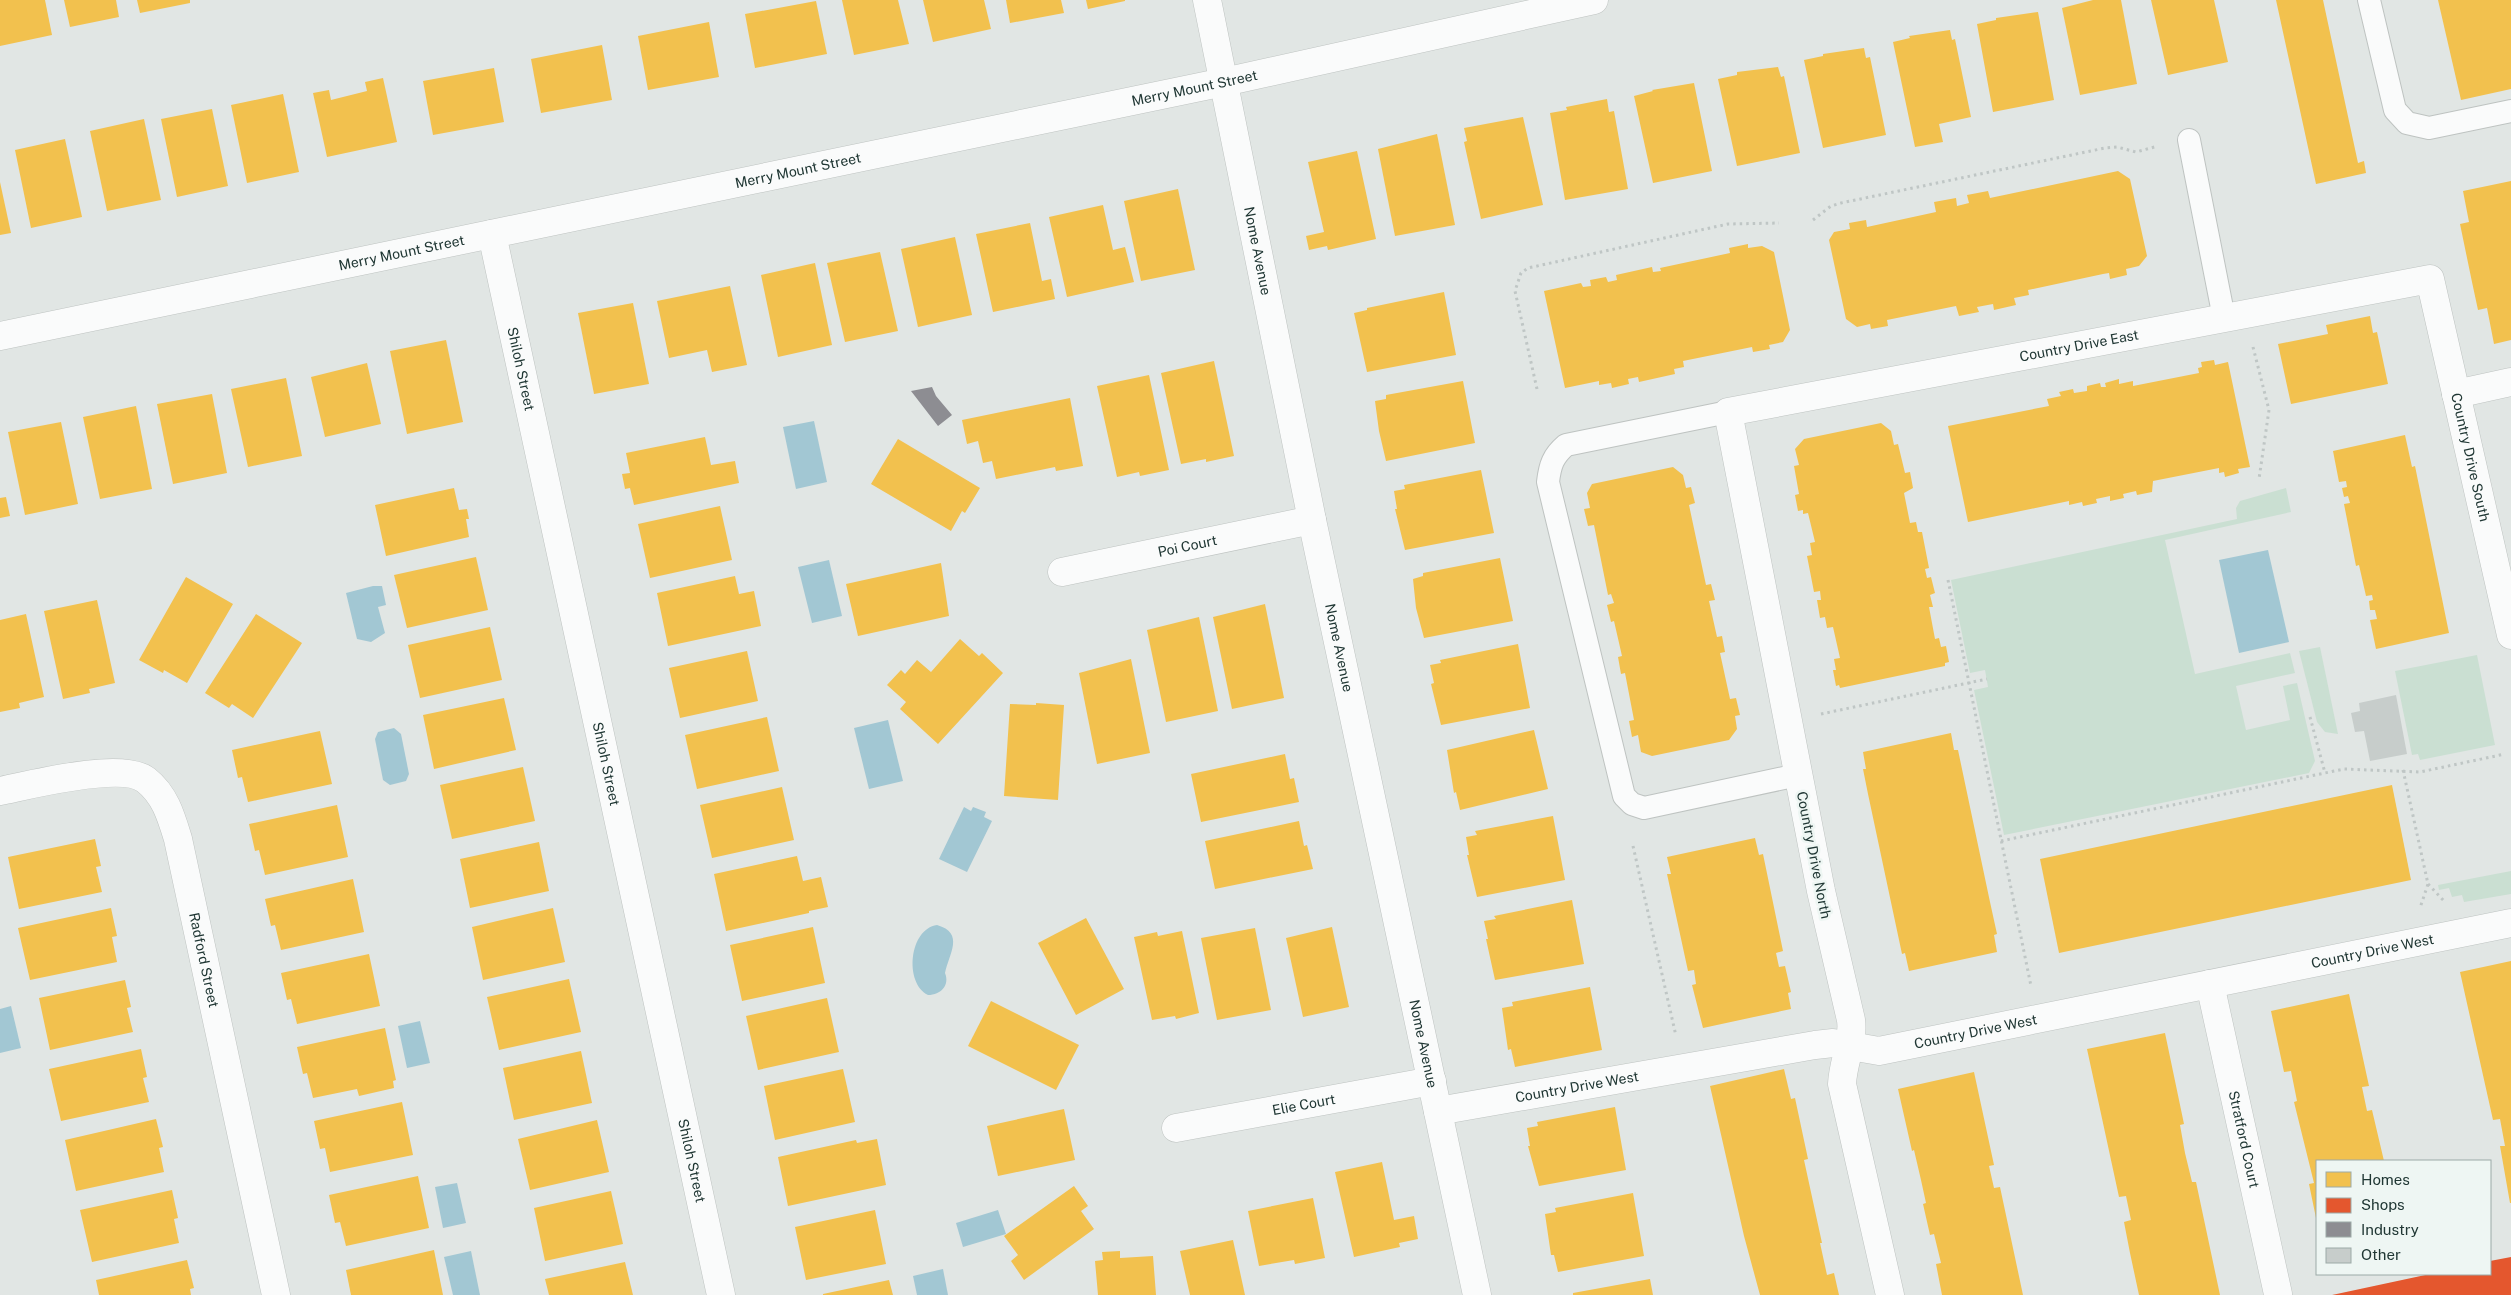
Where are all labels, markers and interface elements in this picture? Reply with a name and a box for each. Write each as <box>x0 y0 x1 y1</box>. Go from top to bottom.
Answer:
street label: Merry Mount Street <box>1130 67 1259 109</box>
street label: Merry Mount Street <box>734 150 862 191</box>
street label: Nome Avenue <box>1241 205 1274 297</box>
street label: Merry Mount Street <box>337 232 466 274</box>
street label: Shiloh Street <box>504 326 538 412</box>
street label: Country Drive East <box>2018 326 2140 365</box>
street label: Country Drive South <box>2448 391 2493 523</box>
street label: Poi Court <box>1156 532 1218 560</box>
street label: Nome Avenue <box>1322 602 1356 693</box>
street label: Shiloh Street <box>590 720 623 807</box>
street label: Country Drive North <box>1794 790 1834 920</box>
street label: Radford Street <box>186 911 222 1009</box>
street label: Country Drive West <box>2310 931 2435 971</box>
street label: Nome Avenue <box>1406 998 1441 1089</box>
street label: Country Drive West <box>1913 1011 2038 1052</box>
street label: Country Drive West <box>1514 1068 1640 1105</box>
street label: Stratford Court <box>2226 1089 2263 1189</box>
street label: Elie Court <box>1271 1091 1337 1118</box>
street label: Shiloh Street <box>675 1117 709 1204</box>
legend <box>2316 1160 2491 1275</box>
text: Homes <box>2361 1171 2410 1188</box>
text: Shops <box>2361 1196 2405 1213</box>
text: Industry <box>2361 1221 2419 1238</box>
text: Other <box>2361 1246 2401 1263</box>

